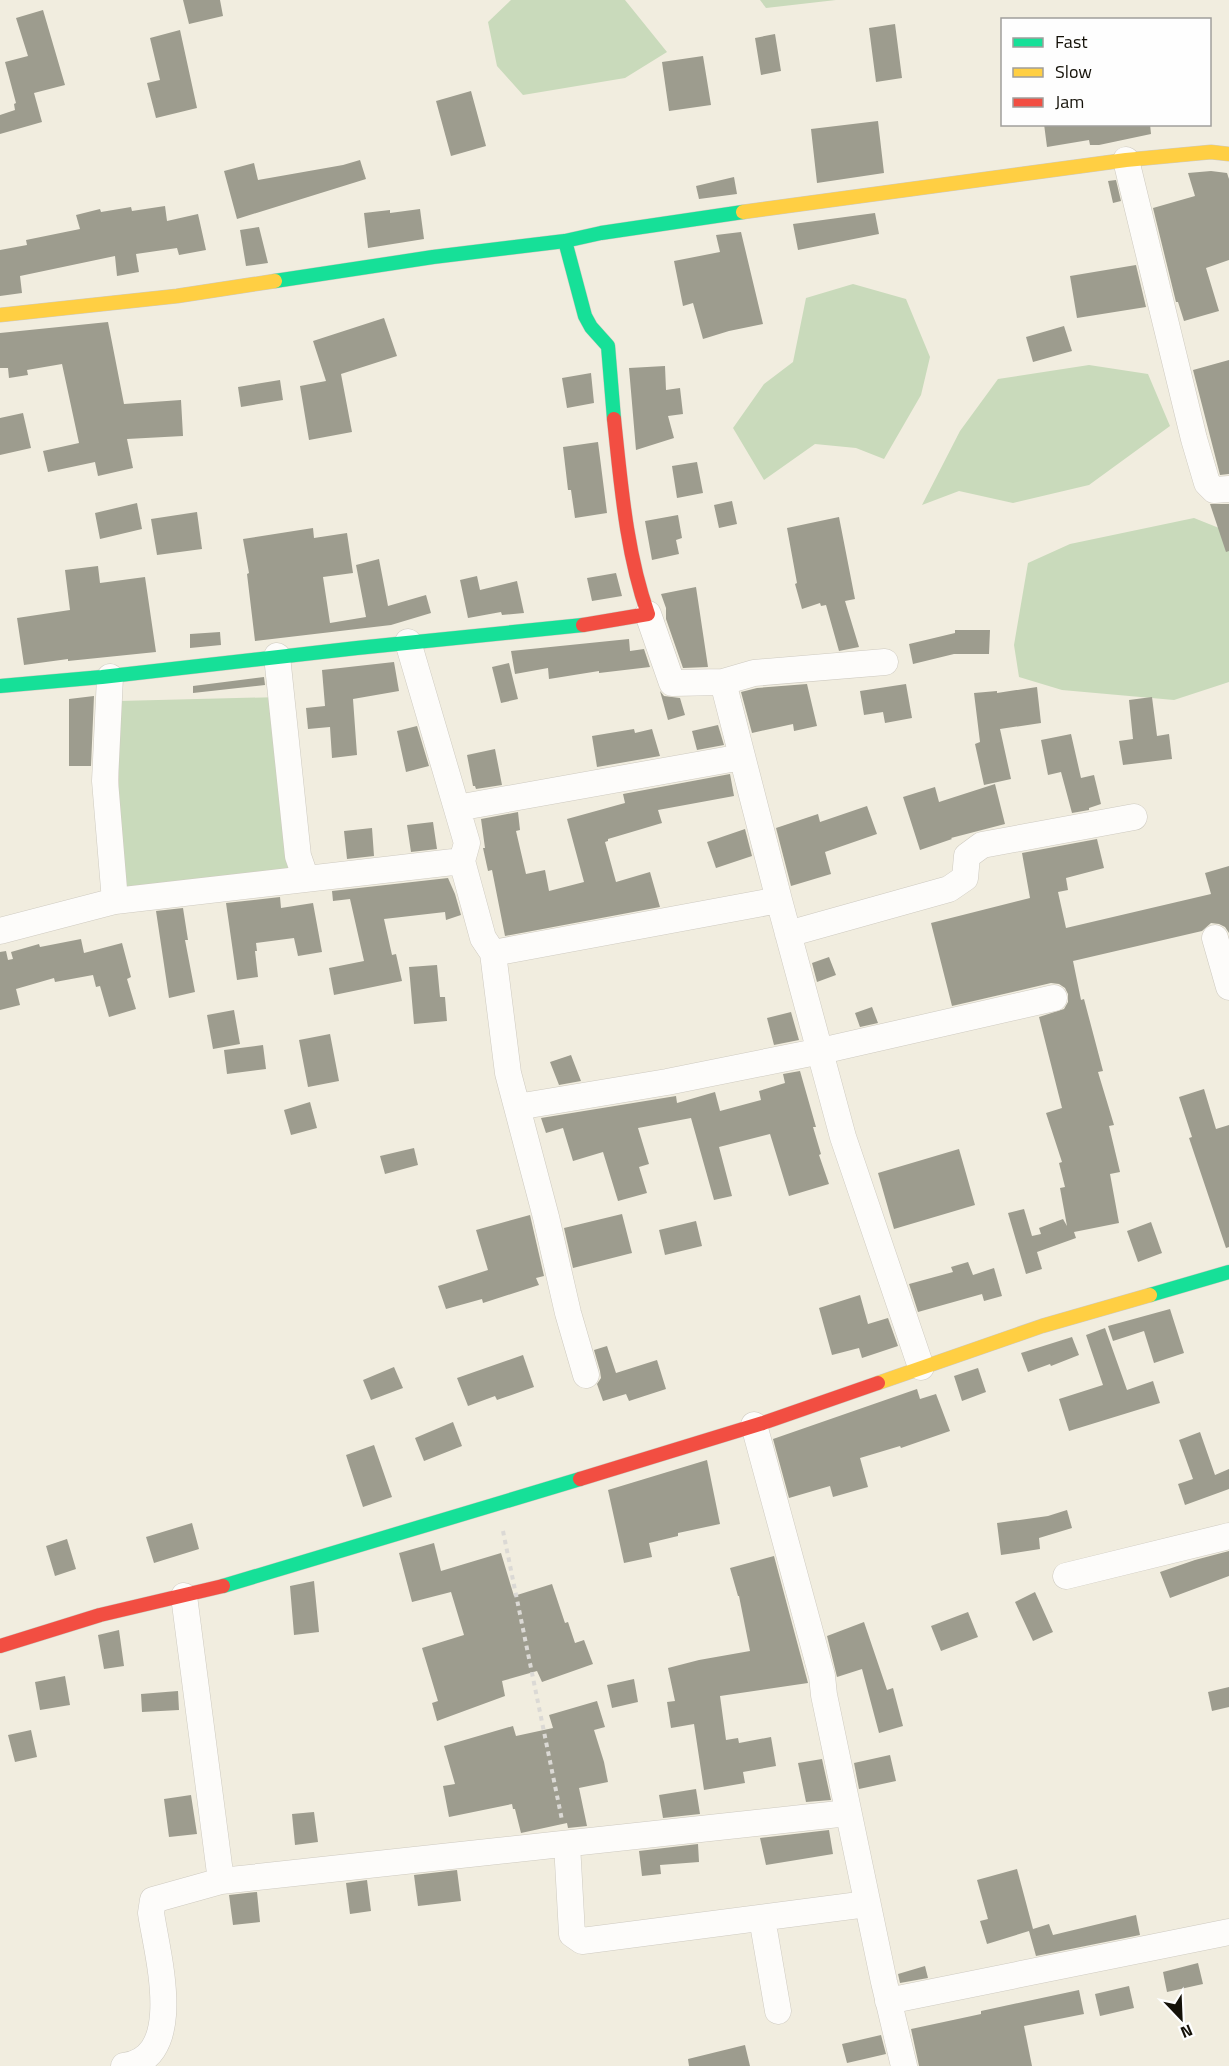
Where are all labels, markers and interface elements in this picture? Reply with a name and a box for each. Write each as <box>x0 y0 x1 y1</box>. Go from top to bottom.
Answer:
legend <box>1001 18 1211 126</box>
text: Fast <box>1055 28 1088 55</box>
text: Slow <box>1055 58 1092 85</box>
text: Jam <box>1055 88 1084 115</box>
north arrow <box>1151 1988 1211 2048</box>
text: N <box>1177 2019 1197 2045</box>

